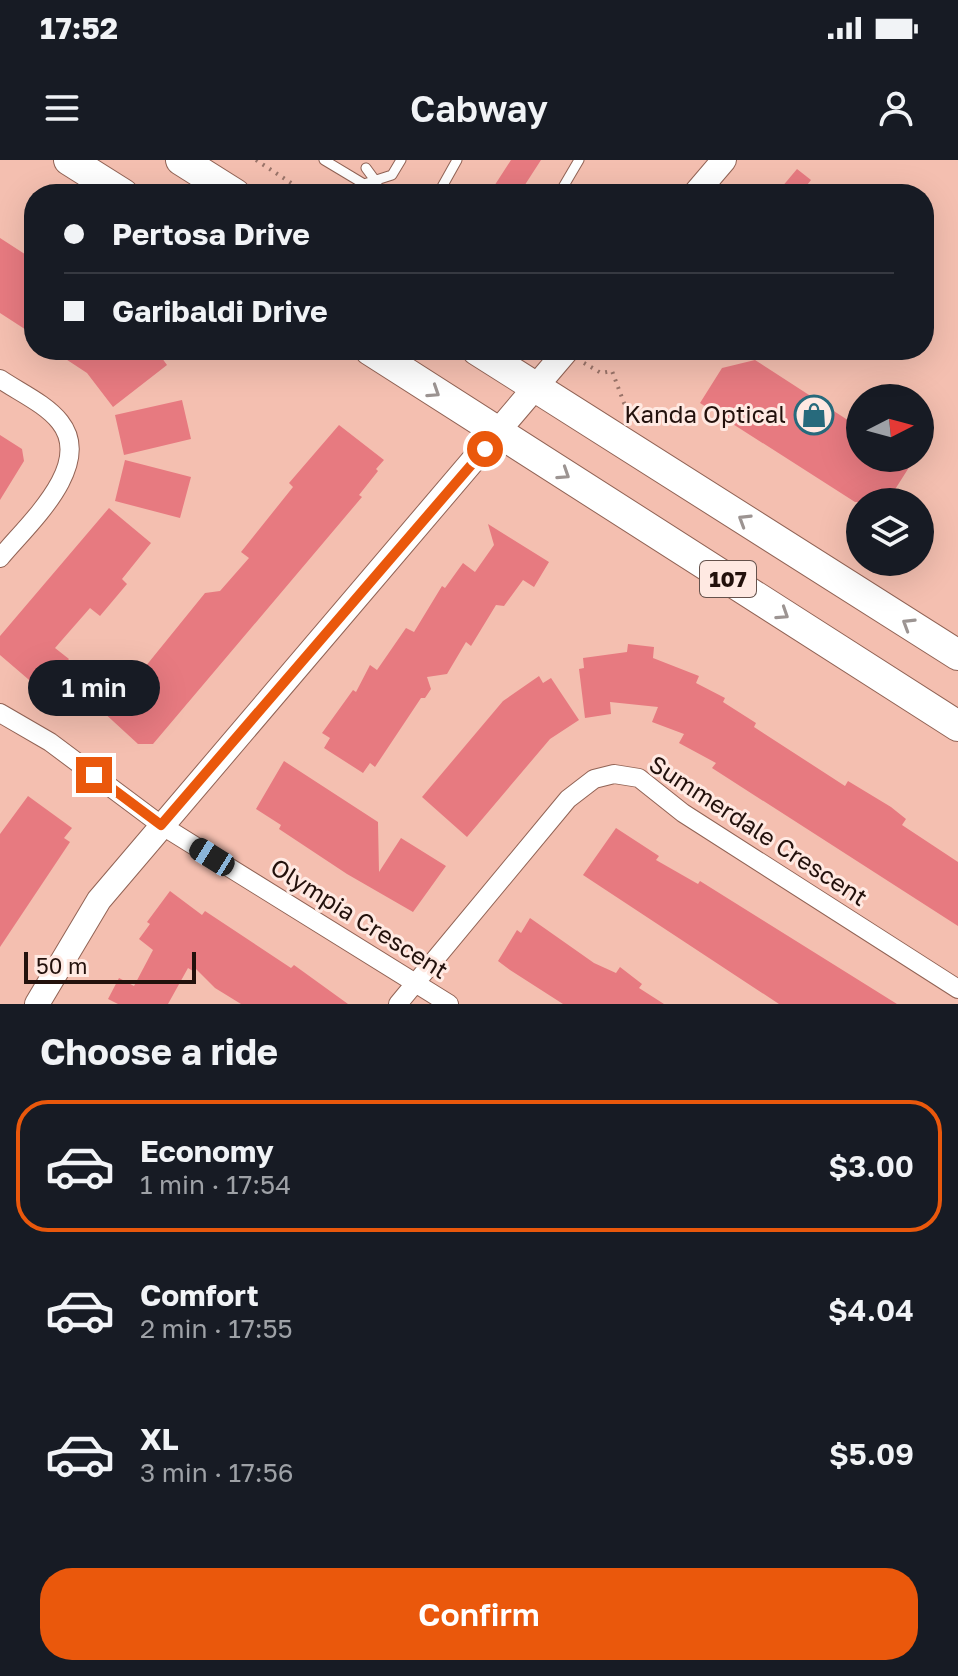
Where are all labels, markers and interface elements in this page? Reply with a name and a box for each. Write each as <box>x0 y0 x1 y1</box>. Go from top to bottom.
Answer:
text: 17:52 <box>40 10 118 46</box>
icon: menu <box>40 86 84 130</box>
icon: person <box>874 86 918 130</box>
text: Cabway <box>410 87 548 130</box>
text: Pertosa Drive <box>112 216 310 252</box>
text: Garibaldi Drive <box>112 293 328 329</box>
one-way arrow <box>425 382 440 397</box>
north arrow <box>846 384 934 472</box>
map controls <box>846 384 934 576</box>
shop icon: Kanda Optical <box>793 394 835 436</box>
place label: Kanda Optical <box>624 399 786 428</box>
route start <box>467 431 503 467</box>
one-way arrow <box>556 465 570 480</box>
button: layers <box>846 488 934 576</box>
one-way arrow <box>739 515 753 530</box>
road number: 107 <box>700 561 756 597</box>
one-way arrow <box>775 605 789 620</box>
one-way arrow <box>902 618 917 633</box>
callout: 1 min <box>28 659 160 715</box>
text: 1 min <box>61 672 127 703</box>
street label: Summerdale Crescent <box>644 748 873 911</box>
route end <box>76 757 112 793</box>
car <box>185 834 239 880</box>
street label: Olympia Crescent <box>266 851 454 984</box>
scale bar <box>24 948 196 984</box>
text: 50 m <box>36 952 87 979</box>
text: Choose a ride <box>40 1030 278 1073</box>
icon: car <box>44 1130 116 1202</box>
text: Economy <box>140 1133 274 1169</box>
text: $3.00 <box>828 1148 914 1184</box>
text: 1 min · 17:54 <box>140 1169 291 1200</box>
icon: car <box>44 1274 116 1346</box>
text: Comfort <box>140 1277 259 1313</box>
text: $4.04 <box>828 1292 914 1328</box>
text: 2 min · 17:55 <box>140 1313 293 1344</box>
icon: car <box>44 1418 116 1490</box>
text: XL <box>140 1421 179 1457</box>
text: $5.09 <box>829 1436 914 1472</box>
text: 3 min · 17:56 <box>140 1457 293 1488</box>
button: Confirm <box>40 1568 918 1660</box>

